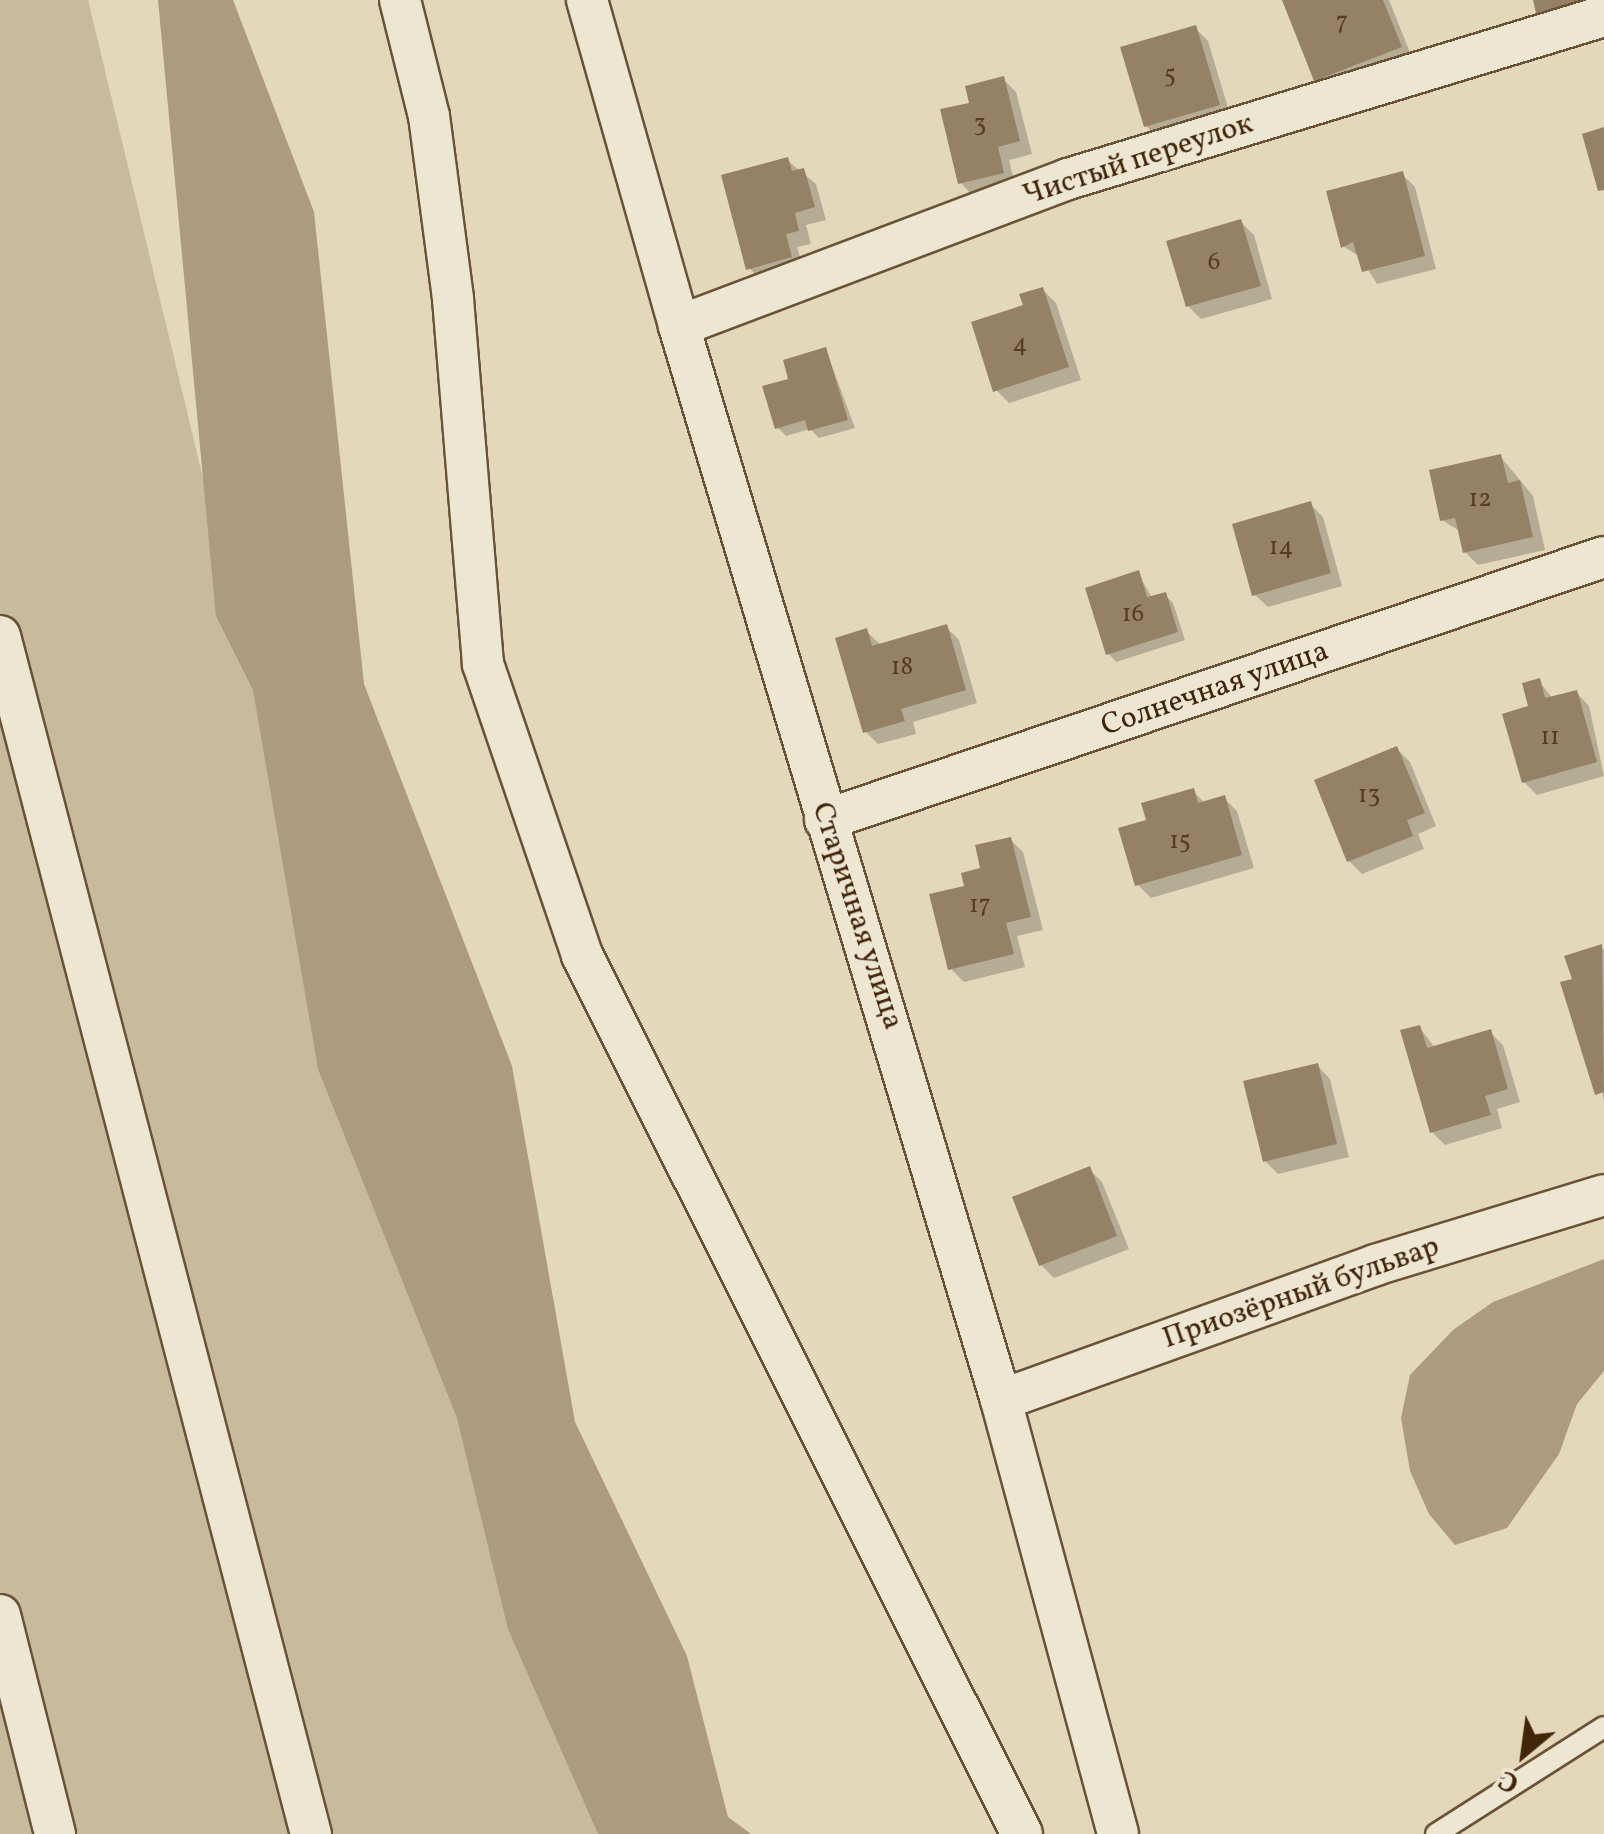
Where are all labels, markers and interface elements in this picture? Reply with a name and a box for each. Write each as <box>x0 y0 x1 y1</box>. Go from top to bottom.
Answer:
house number: 7 <box>1336 8 1348 38</box>
house number: 5 <box>1164 61 1176 91</box>
street label: Чистый переулок <box>1018 106 1258 214</box>
house number: 3 <box>974 110 986 140</box>
house number: 6 <box>1208 248 1220 278</box>
house number: 4 <box>1013 330 1027 360</box>
house number: 12 <box>1468 485 1492 515</box>
house number: 14 <box>1269 533 1293 563</box>
house number: 16 <box>1122 600 1144 630</box>
street label: Солнечная улица <box>1096 633 1334 745</box>
house number: 18 <box>891 653 913 683</box>
house number: 11 <box>1540 723 1560 753</box>
house number: 13 <box>1358 781 1380 811</box>
street label: Старичная улица <box>803 797 911 1035</box>
house number: 15 <box>1169 827 1191 857</box>
house number: 17 <box>969 891 991 921</box>
street label: Приозёрный бульвар <box>1158 1229 1444 1357</box>
north arrow <box>1474 1704 1574 1804</box>
text: С <box>1492 1759 1527 1802</box>

